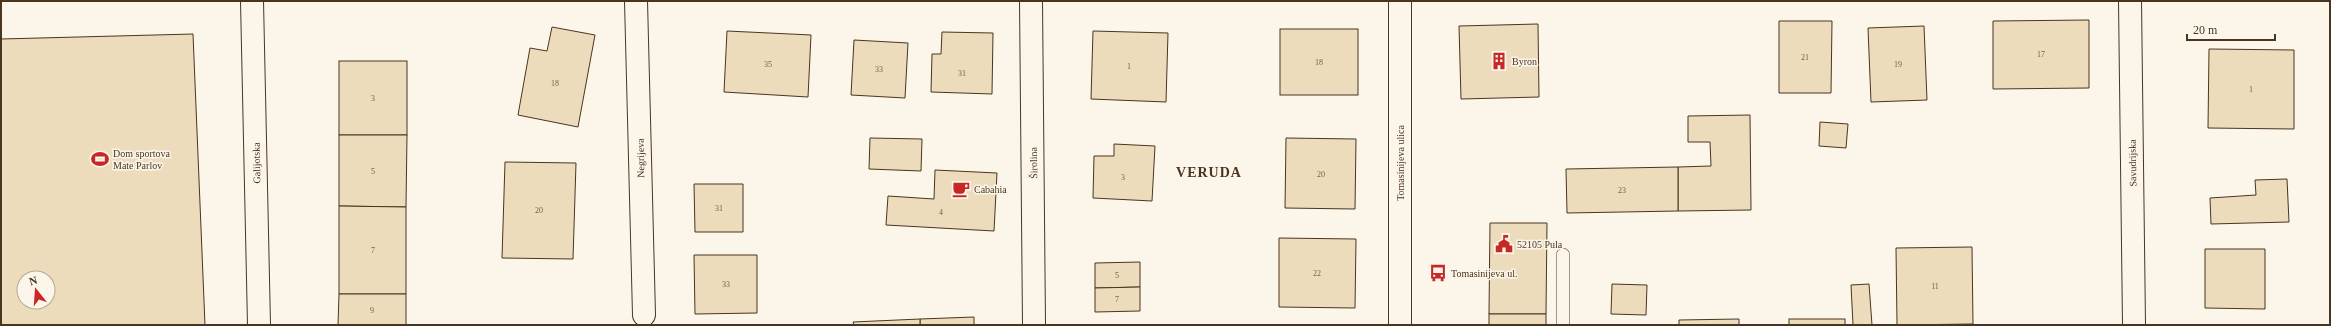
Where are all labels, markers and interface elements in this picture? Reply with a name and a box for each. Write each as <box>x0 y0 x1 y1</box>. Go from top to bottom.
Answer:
scale bar <box>2187 16 2275 42</box>
text: 20 m <box>2193 23 2218 37</box>
house number: 17 <box>2037 50 2045 59</box>
building icon: Byron <box>1489 51 1509 71</box>
house number: 21 <box>1801 53 1809 62</box>
place label: Byron <box>1512 56 1537 67</box>
house number: 18 <box>1315 58 1323 67</box>
house number: 35 <box>764 60 772 69</box>
house number: 19 <box>1894 60 1902 69</box>
house number: 1 <box>1127 62 1131 71</box>
house number: 33 <box>875 65 883 74</box>
house number: 31 <box>958 69 966 78</box>
house number: 18 <box>551 79 559 88</box>
house number: 1 <box>2249 85 2253 94</box>
house number: 3 <box>371 94 375 103</box>
street label: Tomasinijeva ulica <box>1395 125 1406 201</box>
street label: Negrijeva <box>635 138 646 178</box>
street label: Savudrijska <box>2127 139 2138 187</box>
street label: Galijotska <box>251 142 262 184</box>
street label: Širolina <box>1028 147 1039 179</box>
place label: Dom sportova Mate Parlov <box>113 148 171 171</box>
sports icon: Dom sportova Mate Parlov <box>90 149 110 169</box>
district label: VERUDA <box>1176 165 1242 180</box>
house number: 5 <box>371 167 375 176</box>
house number: 20 <box>1317 170 1325 179</box>
house number: 3 <box>1121 173 1125 182</box>
cafe icon: Cabahia <box>951 179 971 199</box>
place label: Cabahia <box>974 184 1007 195</box>
house number: 23 <box>1618 186 1626 195</box>
house number: 31 <box>715 204 723 213</box>
house number: 20 <box>535 206 543 215</box>
house number: 4 <box>939 208 943 217</box>
public building icon: 52105 Pula <box>1494 234 1514 254</box>
place label: 52105 Pula <box>1517 239 1563 250</box>
house number: 7 <box>371 246 375 255</box>
bus stop icon: Tomasinijeva ul. <box>1428 263 1448 283</box>
place label: Tomasinijeva ul. <box>1451 268 1518 279</box>
house number: 22 <box>1313 269 1321 278</box>
north arrow <box>16 270 56 310</box>
house number: 5 <box>1115 271 1119 280</box>
text: N <box>28 274 39 287</box>
house number: 33 <box>722 280 730 289</box>
house number: 11 <box>1931 282 1939 291</box>
house number: 7 <box>1115 295 1119 304</box>
house number: 9 <box>370 306 374 315</box>

